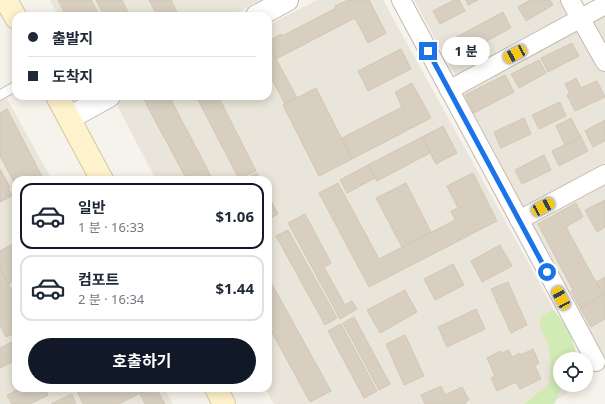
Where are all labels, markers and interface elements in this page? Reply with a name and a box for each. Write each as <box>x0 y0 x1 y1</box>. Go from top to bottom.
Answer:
text: 출발지 <box>52 28 93 48</box>
callout: 1 분 <box>442 37 490 65</box>
route end <box>419 42 437 60</box>
text: 1 분 <box>455 42 477 60</box>
car <box>502 43 528 65</box>
text: 도착지 <box>52 66 93 86</box>
car <box>530 196 556 218</box>
text: 일반 <box>78 197 106 217</box>
icon: car <box>30 198 66 234</box>
text: $1.06 <box>215 206 254 226</box>
text: 1 분 · 16:33 <box>78 218 144 236</box>
route start <box>538 263 556 281</box>
text: 컴포트 <box>78 269 119 289</box>
icon: car <box>30 270 66 306</box>
text: $1.44 <box>215 278 254 298</box>
car <box>550 285 572 311</box>
text: 2 분 · 16:34 <box>78 290 144 308</box>
button: 호출하기 <box>28 338 256 384</box>
map controls <box>553 352 593 392</box>
button: locate <box>553 352 593 392</box>

